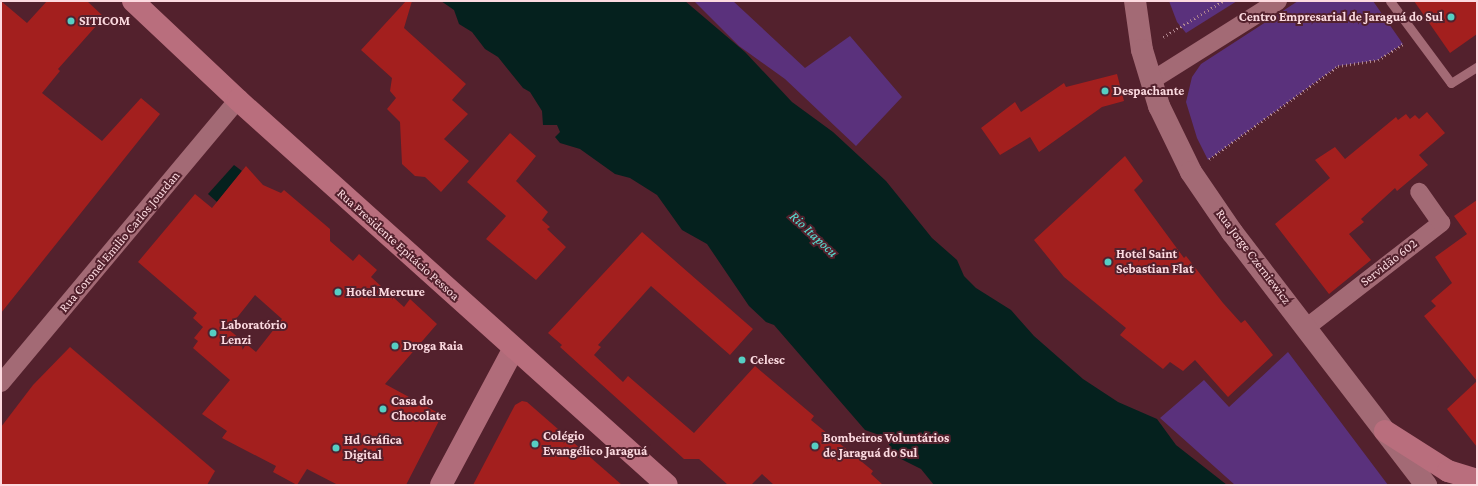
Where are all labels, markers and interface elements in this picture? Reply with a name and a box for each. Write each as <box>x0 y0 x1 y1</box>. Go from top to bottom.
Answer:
place label: Centro Empresarial de Jaraguá do Sul <box>1239 9 1443 25</box>
marker: Centro Empresarial de Jaraguá do Sul <box>1446 12 1456 22</box>
place label: SITICOM <box>79 13 130 29</box>
marker: SITICOM <box>66 16 76 26</box>
place label: Despachante <box>1113 83 1184 99</box>
marker: Despachante <box>1100 86 1110 96</box>
street label: Rua Coronel Emilio Carlos Jourdan <box>56 168 184 316</box>
street label: Rua Presidente Epitácio Pessoa <box>334 186 462 304</box>
street label: Rua Jorge Czerniewicz <box>1212 206 1294 308</box>
water label: Rio Itapocu <box>786 208 842 260</box>
street label: Servidão 602 <box>1358 236 1420 290</box>
place label: Hotel Saint Sebastian Flat <box>1116 247 1194 278</box>
marker: Hotel Saint Sebastian Flat <box>1103 257 1113 267</box>
place label: Hotel Mercure <box>346 284 425 300</box>
marker: Hotel Mercure <box>333 287 343 297</box>
place label: Laboratório Lenzi <box>221 318 286 349</box>
marker: Laboratório Lenzi <box>208 328 218 338</box>
place label: Droga Raia <box>403 338 463 354</box>
marker: Droga Raia <box>390 341 400 351</box>
place label: Celesc <box>750 352 785 368</box>
marker: Celesc <box>737 355 747 365</box>
place label: Casa do Chocolate <box>391 394 446 425</box>
marker: Casa do Chocolate <box>378 404 388 414</box>
place label: Colégio Evangélico Jaraguá <box>543 429 647 460</box>
place label: Bombeiros Voluntários de Jaraguá do Sul <box>823 431 949 462</box>
place label: Hd Gráfica Digital <box>344 433 402 464</box>
marker: Colégio Evangélico Jaraguá <box>530 439 540 449</box>
marker: Bombeiros Voluntários de Jaraguá do Sul <box>810 441 820 451</box>
marker: Hd Gráfica Digital <box>331 443 341 453</box>

